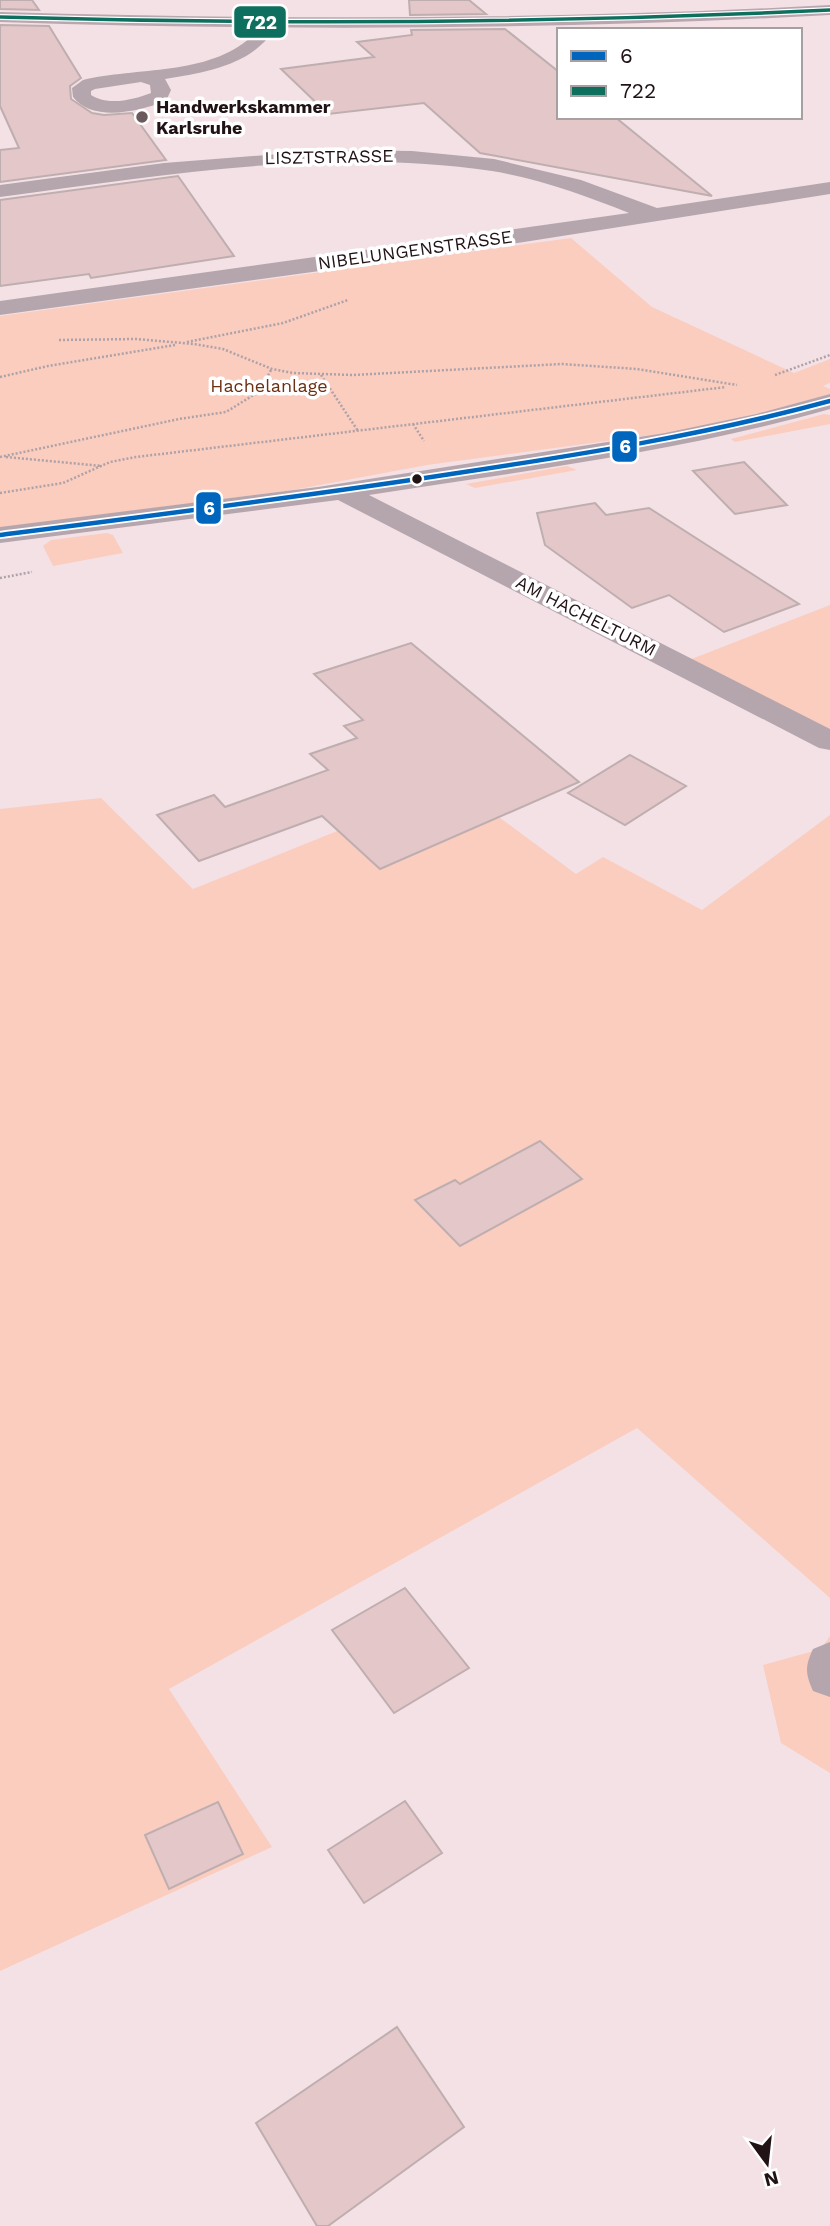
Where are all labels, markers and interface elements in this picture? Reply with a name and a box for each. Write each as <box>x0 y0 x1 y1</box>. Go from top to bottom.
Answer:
line badge: 722 <box>233 5 287 39</box>
text: 722 <box>243 11 277 34</box>
legend <box>557 28 802 119</box>
text: 6 <box>620 43 633 68</box>
text: 722 <box>620 78 656 103</box>
place label: Handwerkskammer Karlsruhe <box>156 96 331 138</box>
marker: Handwerkskammer Karlsruhe <box>134 109 150 125</box>
street label: LISZTSTRASSE <box>264 145 394 168</box>
street label: NIBELUNGENSTRASSE <box>316 225 513 274</box>
park label: Hachelanlage <box>210 375 328 396</box>
line badge: 6 <box>611 430 638 463</box>
text: 6 <box>619 435 631 458</box>
unlabelled marker <box>410 472 424 486</box>
line badge: 6 <box>195 491 222 525</box>
text: 6 <box>203 497 215 520</box>
street label: AM HACHELTURM <box>513 571 660 660</box>
north arrow <box>732 2128 802 2198</box>
text: N <box>761 2166 781 2192</box>

